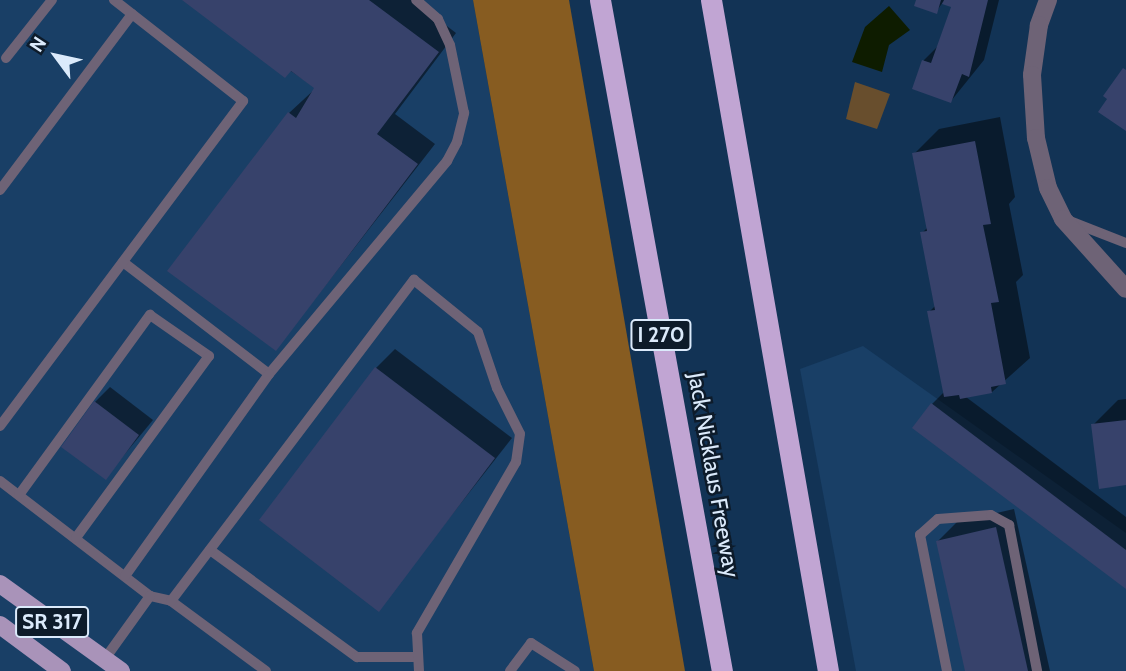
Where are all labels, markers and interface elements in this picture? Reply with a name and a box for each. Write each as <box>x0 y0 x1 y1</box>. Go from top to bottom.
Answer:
north arrow <box>21 21 91 91</box>
text: N <box>25 32 51 56</box>
road number: I 270 <box>630 318 692 352</box>
street label: Jack Nicklaus Freeway <box>682 370 746 580</box>
road number: SR 317 <box>14 604 90 640</box>

